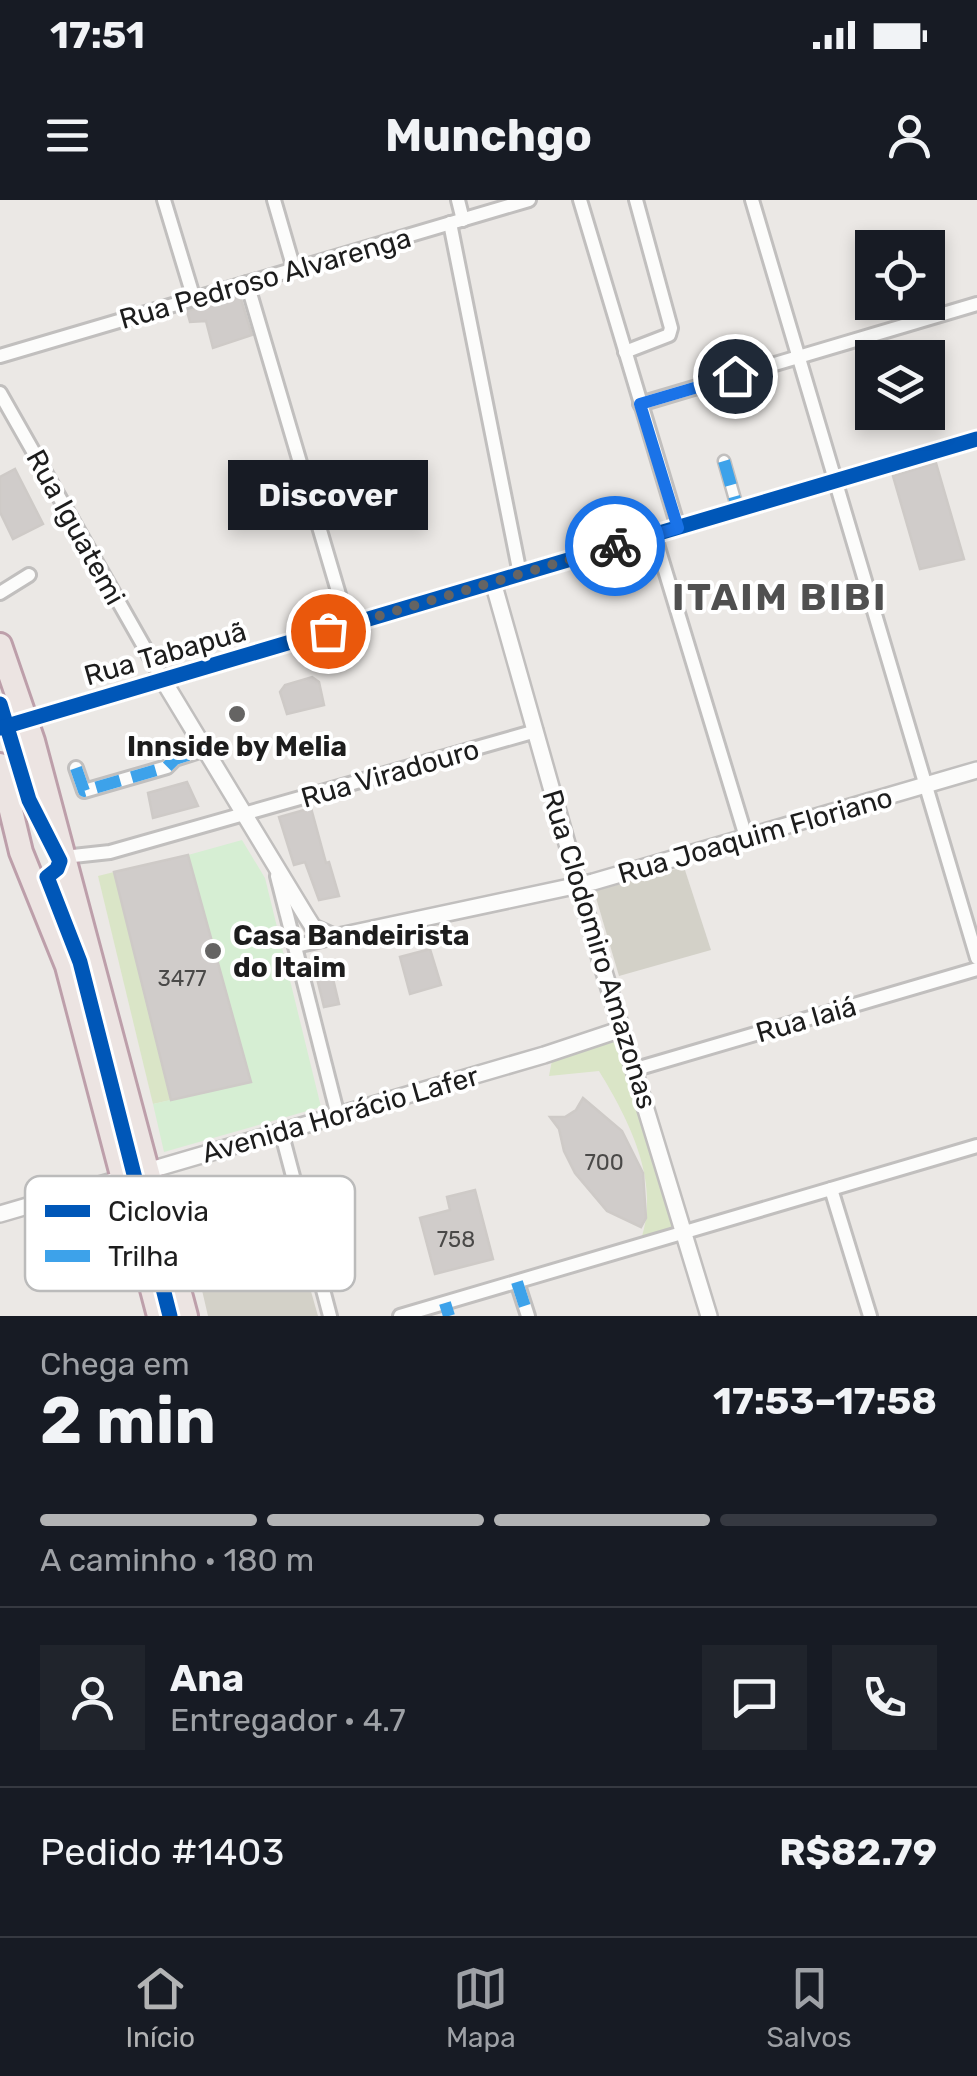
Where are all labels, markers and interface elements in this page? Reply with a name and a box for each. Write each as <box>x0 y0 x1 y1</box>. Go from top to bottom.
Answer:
text: 17:51 <box>50 12 145 58</box>
icon: menu <box>40 108 95 163</box>
icon: person <box>882 108 937 163</box>
text: Munchgo <box>385 109 592 162</box>
street label: Rua Pedroso Alvarenga <box>116 221 415 336</box>
map controls <box>855 230 945 430</box>
button: locate <box>855 230 945 320</box>
pin <box>693 334 778 419</box>
button: layers <box>855 340 945 430</box>
icon: home <box>708 349 763 404</box>
street label: Rua Iguatemi <box>19 444 132 611</box>
callout: Discover <box>228 461 428 531</box>
text: Discover <box>258 476 398 514</box>
courier <box>565 496 665 596</box>
icon: bike <box>588 519 643 574</box>
district label: ITAIM BIBI <box>672 574 888 620</box>
pin <box>286 589 371 674</box>
icon: bag <box>301 604 356 659</box>
street label: Rua Tabapuã <box>80 615 250 692</box>
marker: Innside by Melia <box>226 703 248 725</box>
place label: Innside by Melia <box>127 730 347 763</box>
street label: Rua Viradouro <box>297 732 483 815</box>
street label: Rua Joaquim Floriano <box>614 780 896 890</box>
street label: Rua Clodomiro Amazonas <box>535 786 664 1113</box>
place label: Casa Bandeirista do Itaim <box>233 919 469 984</box>
marker: Casa Bandeirista do Itaim <box>202 940 224 962</box>
house number: 3477 <box>157 965 207 992</box>
street label: Rua Iaiá <box>752 989 860 1050</box>
street label: Avenida Horácio Lafer <box>198 1059 483 1170</box>
house number: 700 <box>584 1149 624 1176</box>
legend <box>25 1176 355 1291</box>
text: Ciclovia <box>108 1195 209 1228</box>
house number: 758 <box>437 1226 475 1253</box>
text: Trilha <box>108 1240 179 1273</box>
text: Chega em <box>40 1345 190 1383</box>
text: 17:53–17:58 <box>713 1378 937 1424</box>
text: 2 min <box>40 1382 216 1459</box>
text: A caminho · 180 m <box>40 1541 314 1579</box>
button: person <box>40 1645 145 1750</box>
button: chat <box>702 1645 807 1750</box>
button: phone <box>832 1645 937 1750</box>
text: Ana <box>170 1655 244 1701</box>
text: Entregador · 4.7 <box>170 1701 406 1739</box>
text: Pedido #1403 <box>40 1829 284 1875</box>
text: R$82.79 <box>779 1829 937 1875</box>
tab: Início <box>125 1961 195 2054</box>
tab: Mapa <box>446 1961 516 2054</box>
tab: Salvos <box>767 1961 852 2054</box>

